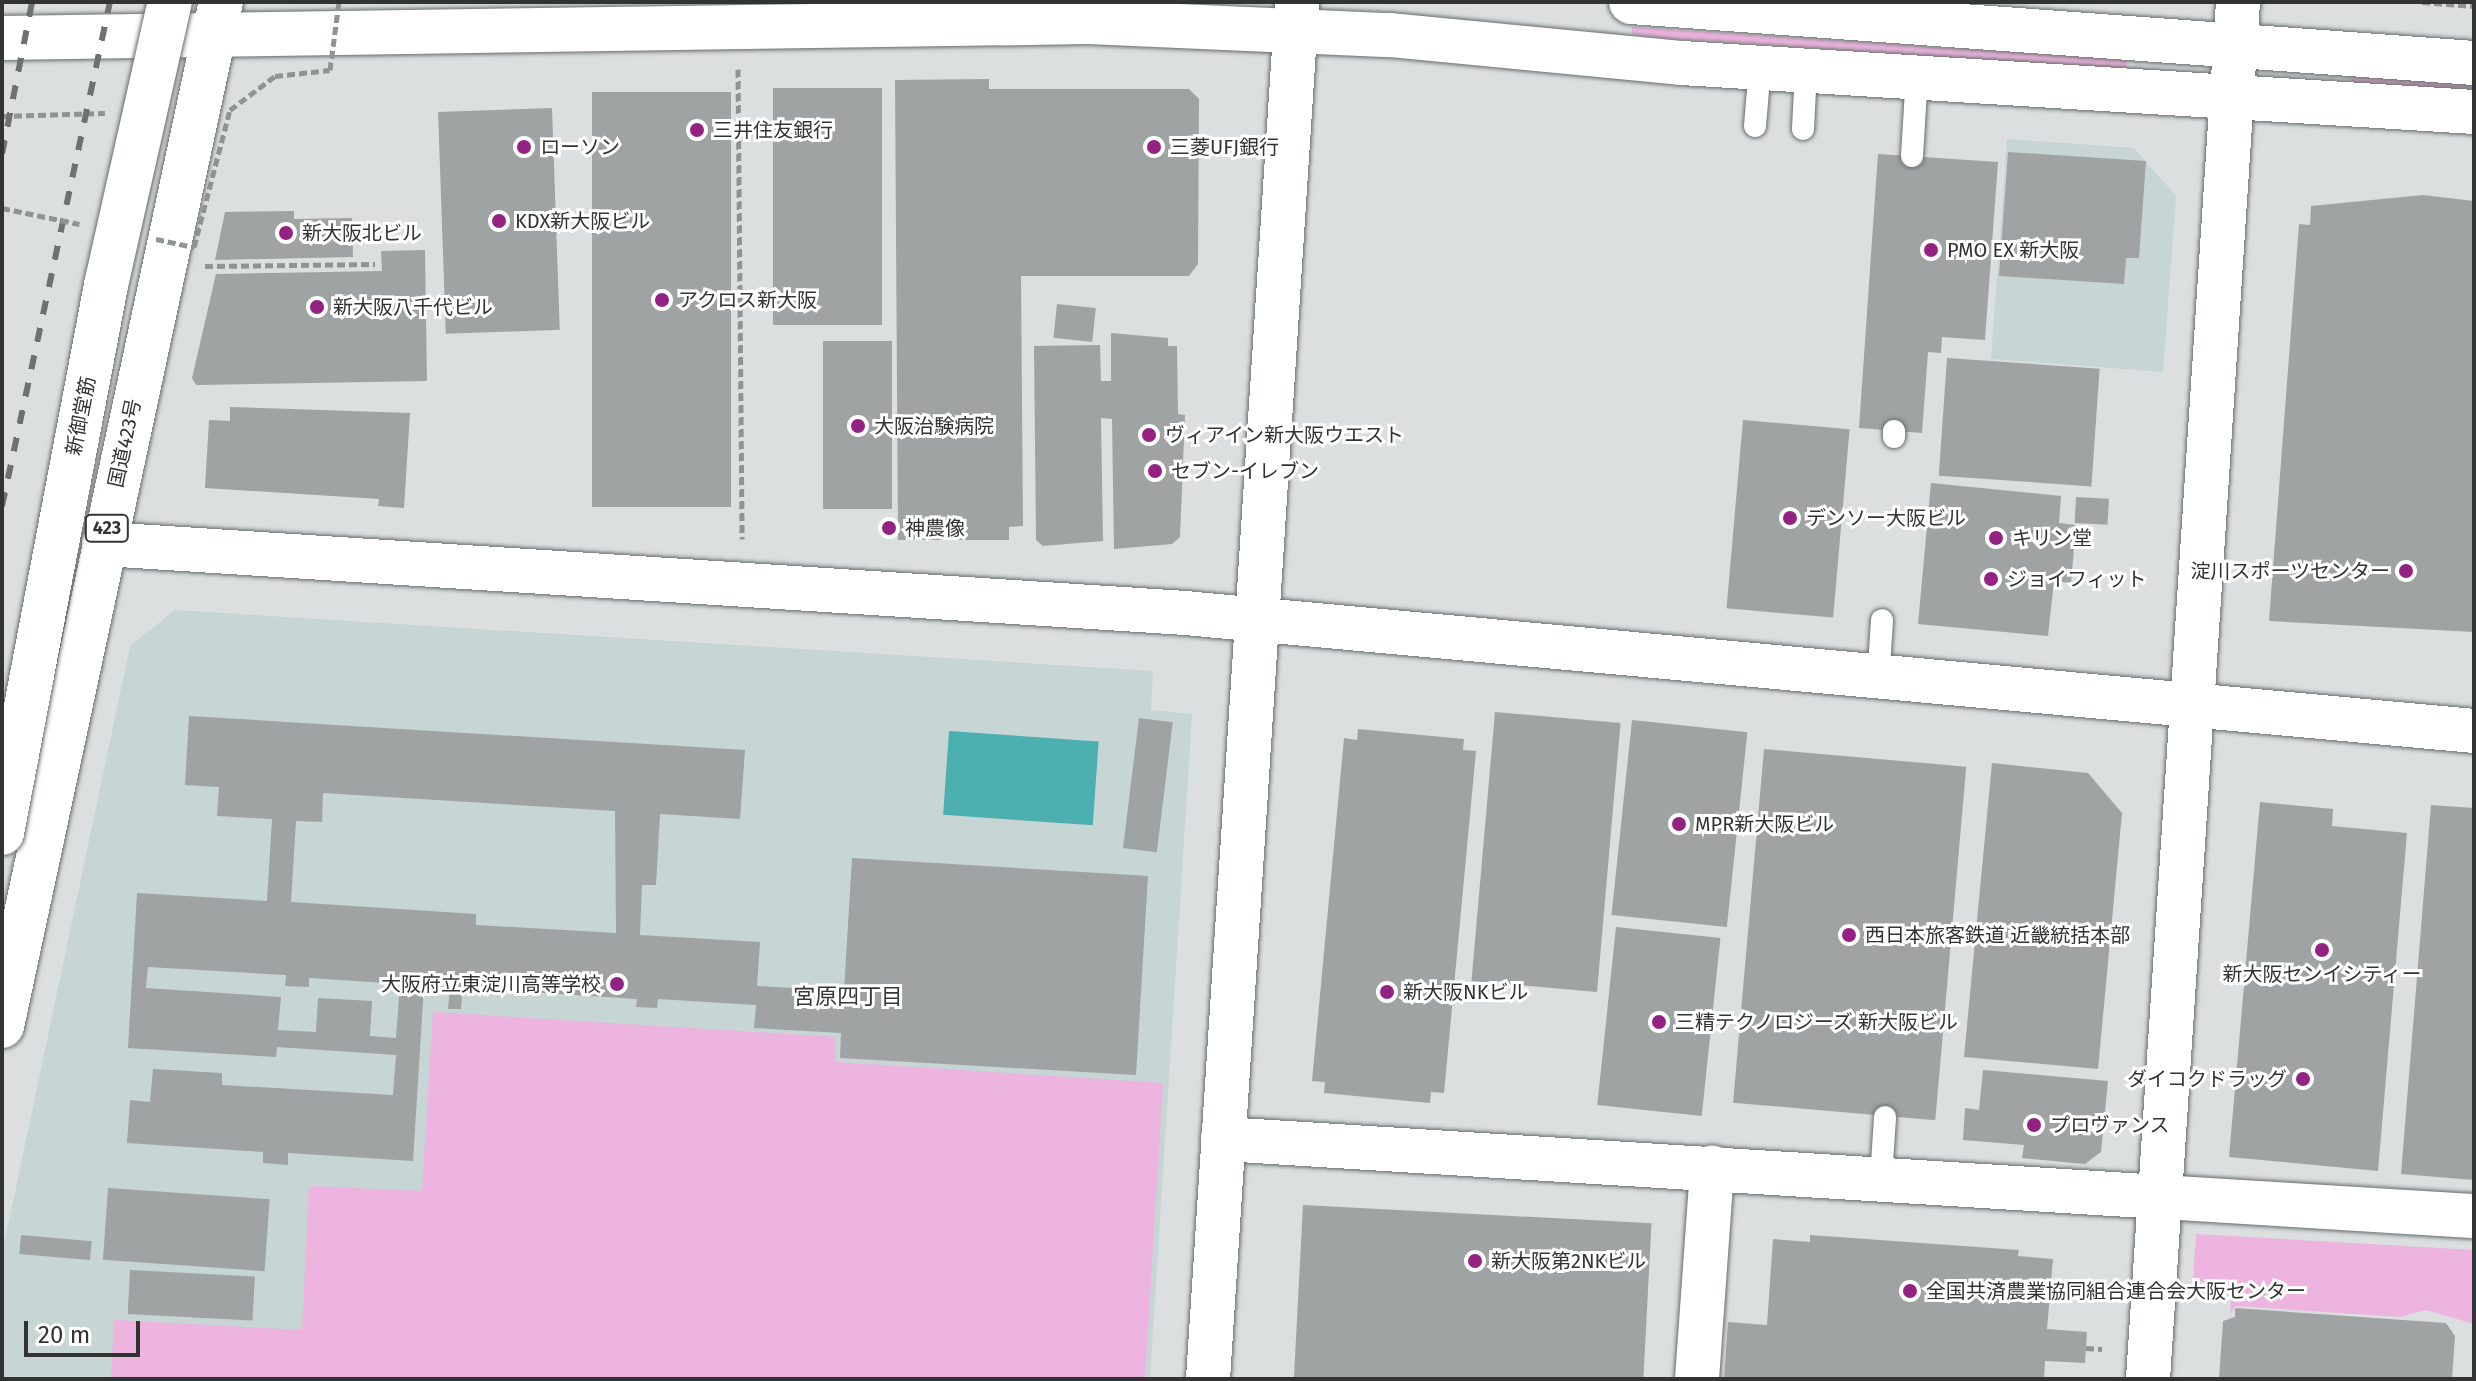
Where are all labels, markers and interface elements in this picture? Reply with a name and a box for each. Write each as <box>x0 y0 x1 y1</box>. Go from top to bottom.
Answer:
place label: 三井住友銀行 <box>713 118 833 142</box>
marker: 三井住友銀行 <box>688 121 706 139</box>
place label: ローソン <box>540 135 620 159</box>
place label: 三菱UFJ銀行 <box>1170 135 1279 159</box>
marker: ローソン <box>515 138 533 156</box>
marker: 三菱UFJ銀行 <box>1145 138 1163 156</box>
place label: KDX新大阪ビル <box>515 209 650 233</box>
marker: KDX新大阪ビル <box>490 212 508 230</box>
place label: 新大阪北ビル <box>302 221 422 245</box>
marker: 新大阪北ビル <box>277 224 295 242</box>
place label: PMO EX 新大阪 <box>1947 238 2079 262</box>
marker: PMO EX 新大阪 <box>1922 241 1940 259</box>
place label: アクロス新大阪 <box>678 288 818 312</box>
marker: アクロス新大阪 <box>653 291 671 309</box>
place label: 新大阪八千代ビル <box>333 295 493 319</box>
marker: 新大阪八千代ビル <box>308 298 326 316</box>
street label: 新御堂筋 <box>62 374 100 458</box>
street label: 国道423号 <box>104 396 146 490</box>
place label: 大阪治験病院 <box>874 414 994 438</box>
marker: 大阪治験病院 <box>849 417 867 435</box>
place label: ヴィアイン新大阪ウエスト <box>1165 423 1405 447</box>
marker: ヴィアイン新大阪ウエスト <box>1140 426 1158 444</box>
place label: セブン-イレブン <box>1171 459 1319 483</box>
marker: セブン-イレブン <box>1146 462 1164 480</box>
place label: デンソー大阪ビル <box>1806 506 1966 530</box>
marker: デンソー大阪ビル <box>1781 509 1799 527</box>
road number: 423 <box>83 514 131 542</box>
place label: 神農像 <box>905 516 965 540</box>
marker: 神農像 <box>880 519 898 537</box>
place label: キリン堂 <box>2012 526 2092 550</box>
marker: キリン堂 <box>1987 529 2005 547</box>
place label: 淀川スポーツセンター <box>2190 559 2390 583</box>
marker: 淀川スポーツセンター <box>2397 562 2415 580</box>
place label: ジョイフィット <box>2007 567 2147 591</box>
marker: ジョイフィット <box>1982 570 2000 588</box>
place label: MPR新大阪ビル <box>1695 812 1834 836</box>
marker: MPR新大阪ビル <box>1670 815 1688 833</box>
place label: 西日本旅客鉄道 近畿統括本部 <box>1865 923 2130 947</box>
marker: 西日本旅客鉄道 近畿統括本部 <box>1840 926 1858 944</box>
marker: 新大阪センイシティー <box>2313 941 2331 959</box>
place label: 新大阪センイシティー <box>2222 962 2422 986</box>
place label: 大阪府立東淀川高等学校 <box>381 972 601 996</box>
marker: 大阪府立東淀川高等学校 <box>608 975 626 993</box>
place label: 新大阪NKビル <box>1403 980 1528 1004</box>
marker: 新大阪NKビル <box>1378 983 1396 1001</box>
district label: 宮原四丁目 <box>793 984 903 1010</box>
place label: 三精テクノロジーズ 新大阪ビル <box>1675 1010 1960 1034</box>
marker: 三精テクノロジーズ 新大阪ビル <box>1650 1013 1668 1031</box>
place label: ダイコクドラッグ <box>2127 1067 2287 1091</box>
marker: ダイコクドラッグ <box>2294 1070 2312 1088</box>
place label: プロヴァンス <box>2050 1113 2170 1137</box>
marker: プロヴァンス <box>2025 1116 2043 1134</box>
place label: 新大阪第2NKビル <box>1491 1249 1646 1273</box>
marker: 新大阪第2NKビル <box>1466 1252 1484 1270</box>
place label: 全国共済農業協同組合連合会大阪センター <box>1926 1279 2306 1303</box>
marker: 全国共済農業協同組合連合会大阪センター <box>1901 1282 1919 1300</box>
scale bar <box>28 1305 144 1355</box>
text: 20 m <box>38 1321 90 1349</box>

